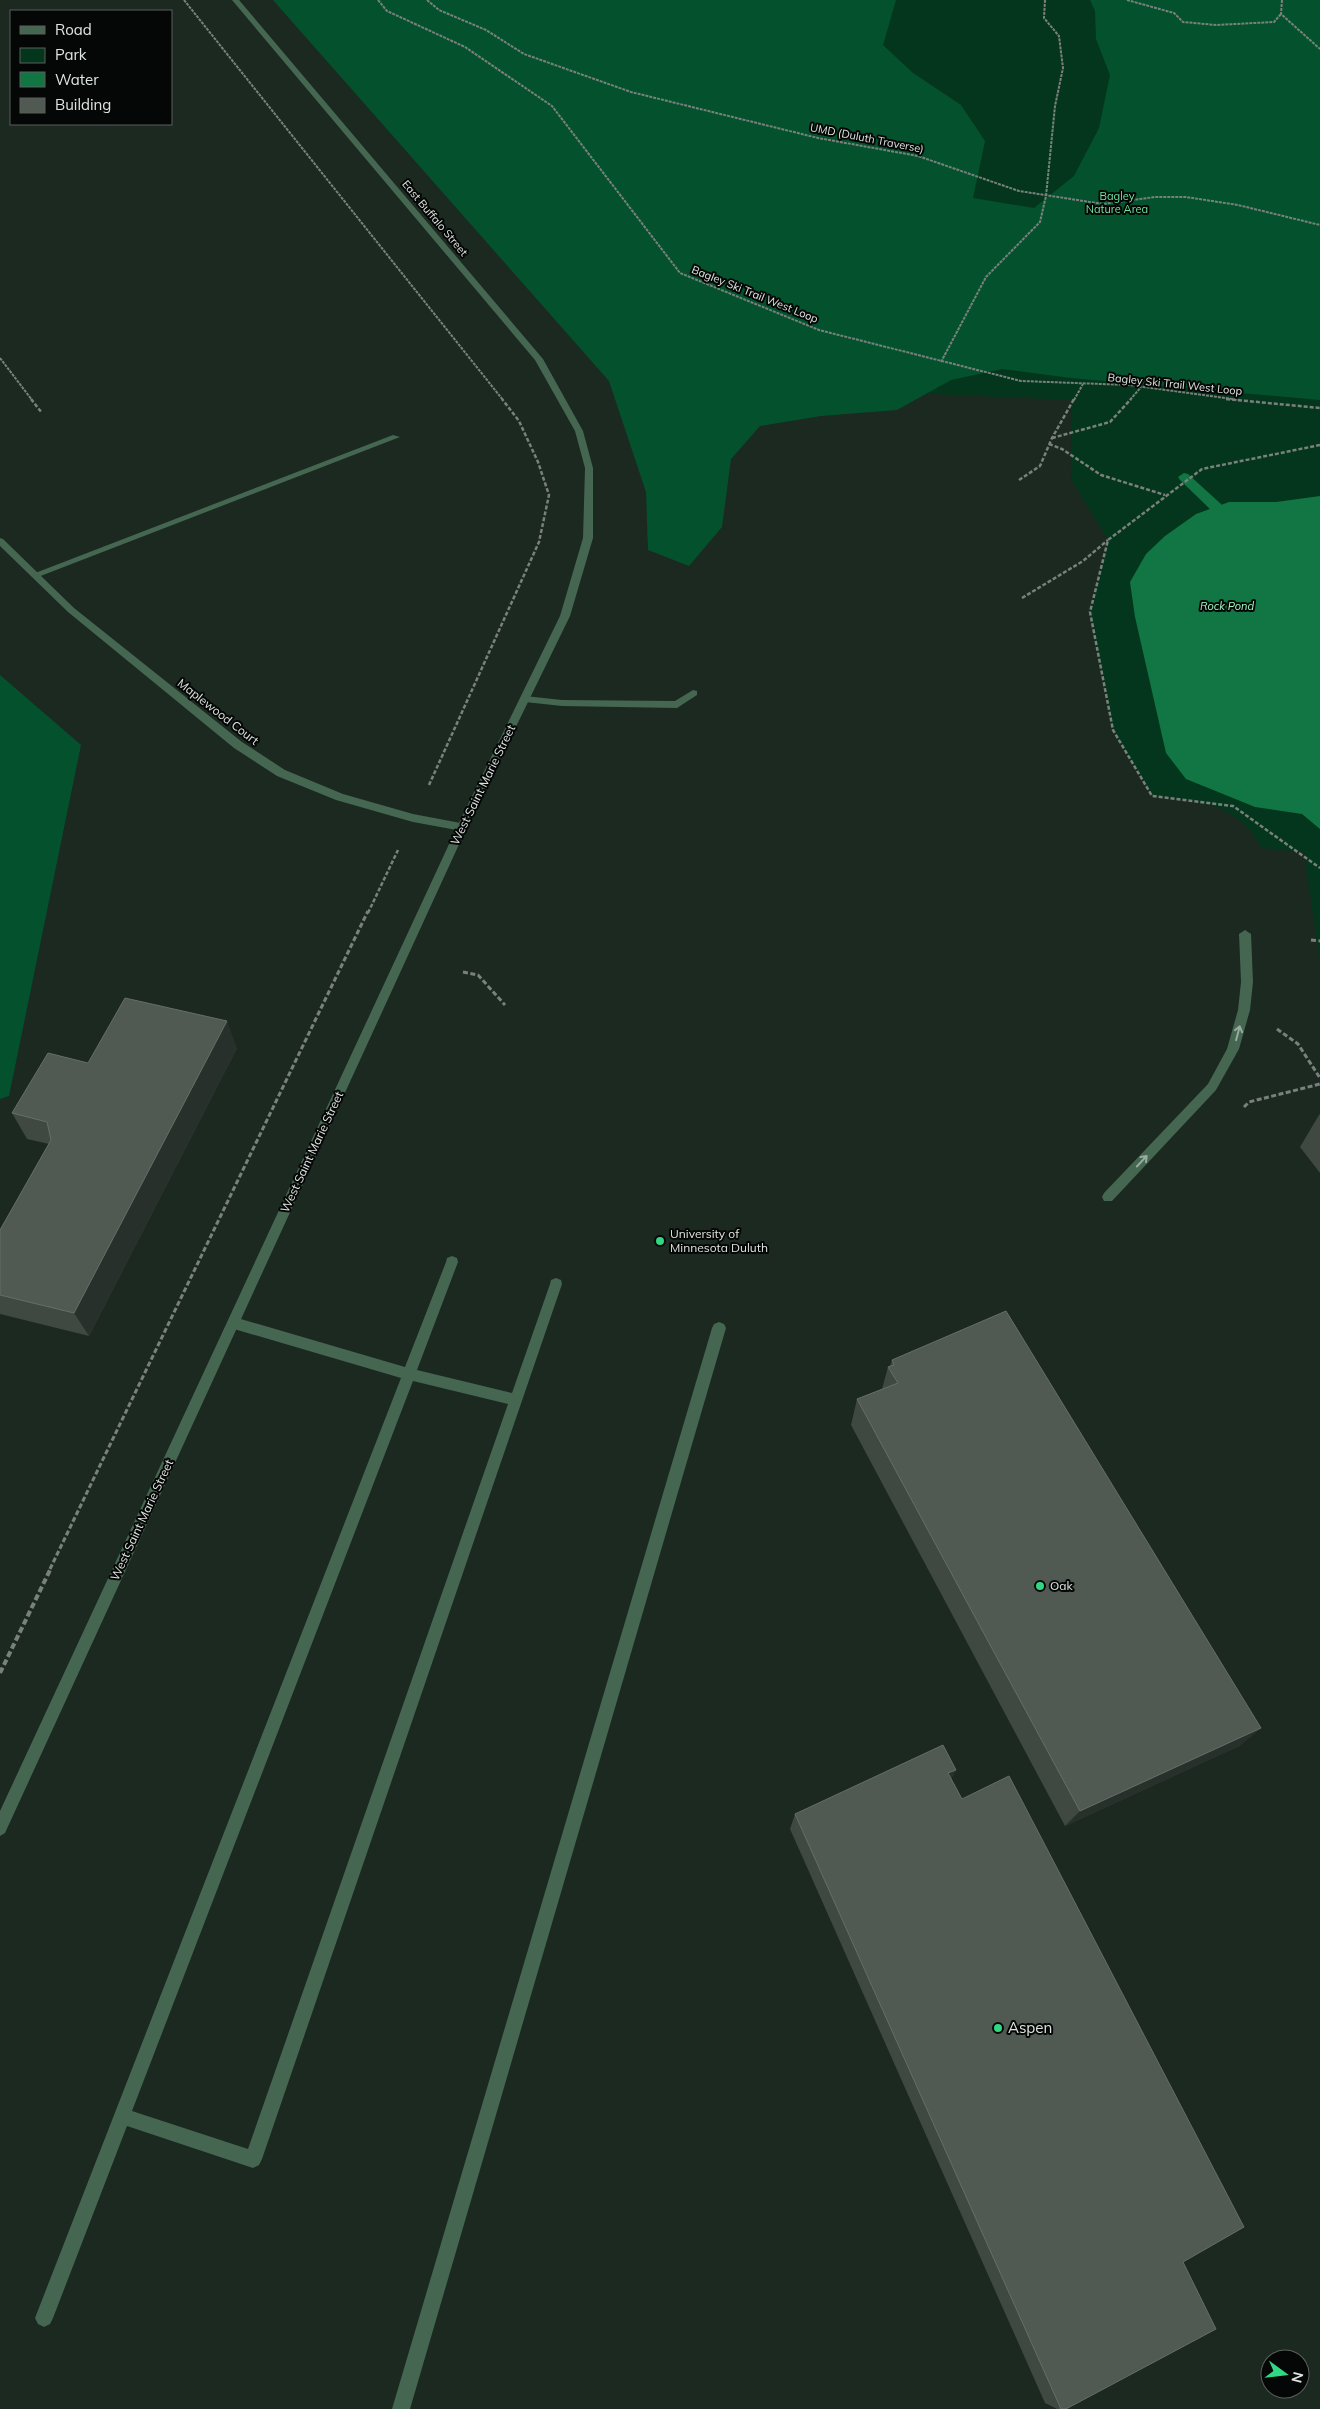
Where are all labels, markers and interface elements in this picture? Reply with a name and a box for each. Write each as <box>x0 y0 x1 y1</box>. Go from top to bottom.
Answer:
legend <box>10 10 172 125</box>
text: Road <box>55 20 92 39</box>
text: Park <box>55 45 87 64</box>
text: Water <box>55 70 99 89</box>
text: Building <box>55 95 111 114</box>
street label: UMD (Duluth Traverse) <box>809 120 925 156</box>
street label: East Buffalo Street <box>399 177 471 259</box>
park label: Bagley Nature Area <box>1086 189 1148 216</box>
street label: Bagley Ski Trail West Loop <box>690 262 821 326</box>
street label: Bagley Ski Trail West Loop <box>1107 370 1243 398</box>
water label: Rock Pond <box>1200 599 1254 613</box>
street label: Maplewood Court <box>175 675 262 748</box>
street label: West Saint Marie Street <box>447 722 518 847</box>
one-way arrow <box>1233 1025 1243 1041</box>
street label: West Saint Marie Street <box>277 1089 346 1215</box>
one-way arrow <box>1136 1155 1148 1168</box>
place label: University of Minnesota Duluth <box>670 1226 768 1255</box>
marker: University of Minnesota Duluth <box>654 1235 666 1247</box>
street label: West Saint Marie Street <box>107 1457 176 1583</box>
place label: Oak <box>1050 1578 1073 1593</box>
marker: Oak <box>1034 1580 1046 1592</box>
place label: Aspen <box>1008 2018 1052 2037</box>
marker: Aspen <box>992 2022 1004 2034</box>
north arrow <box>1260 2349 1310 2399</box>
text: N <box>1287 2370 1308 2385</box>

